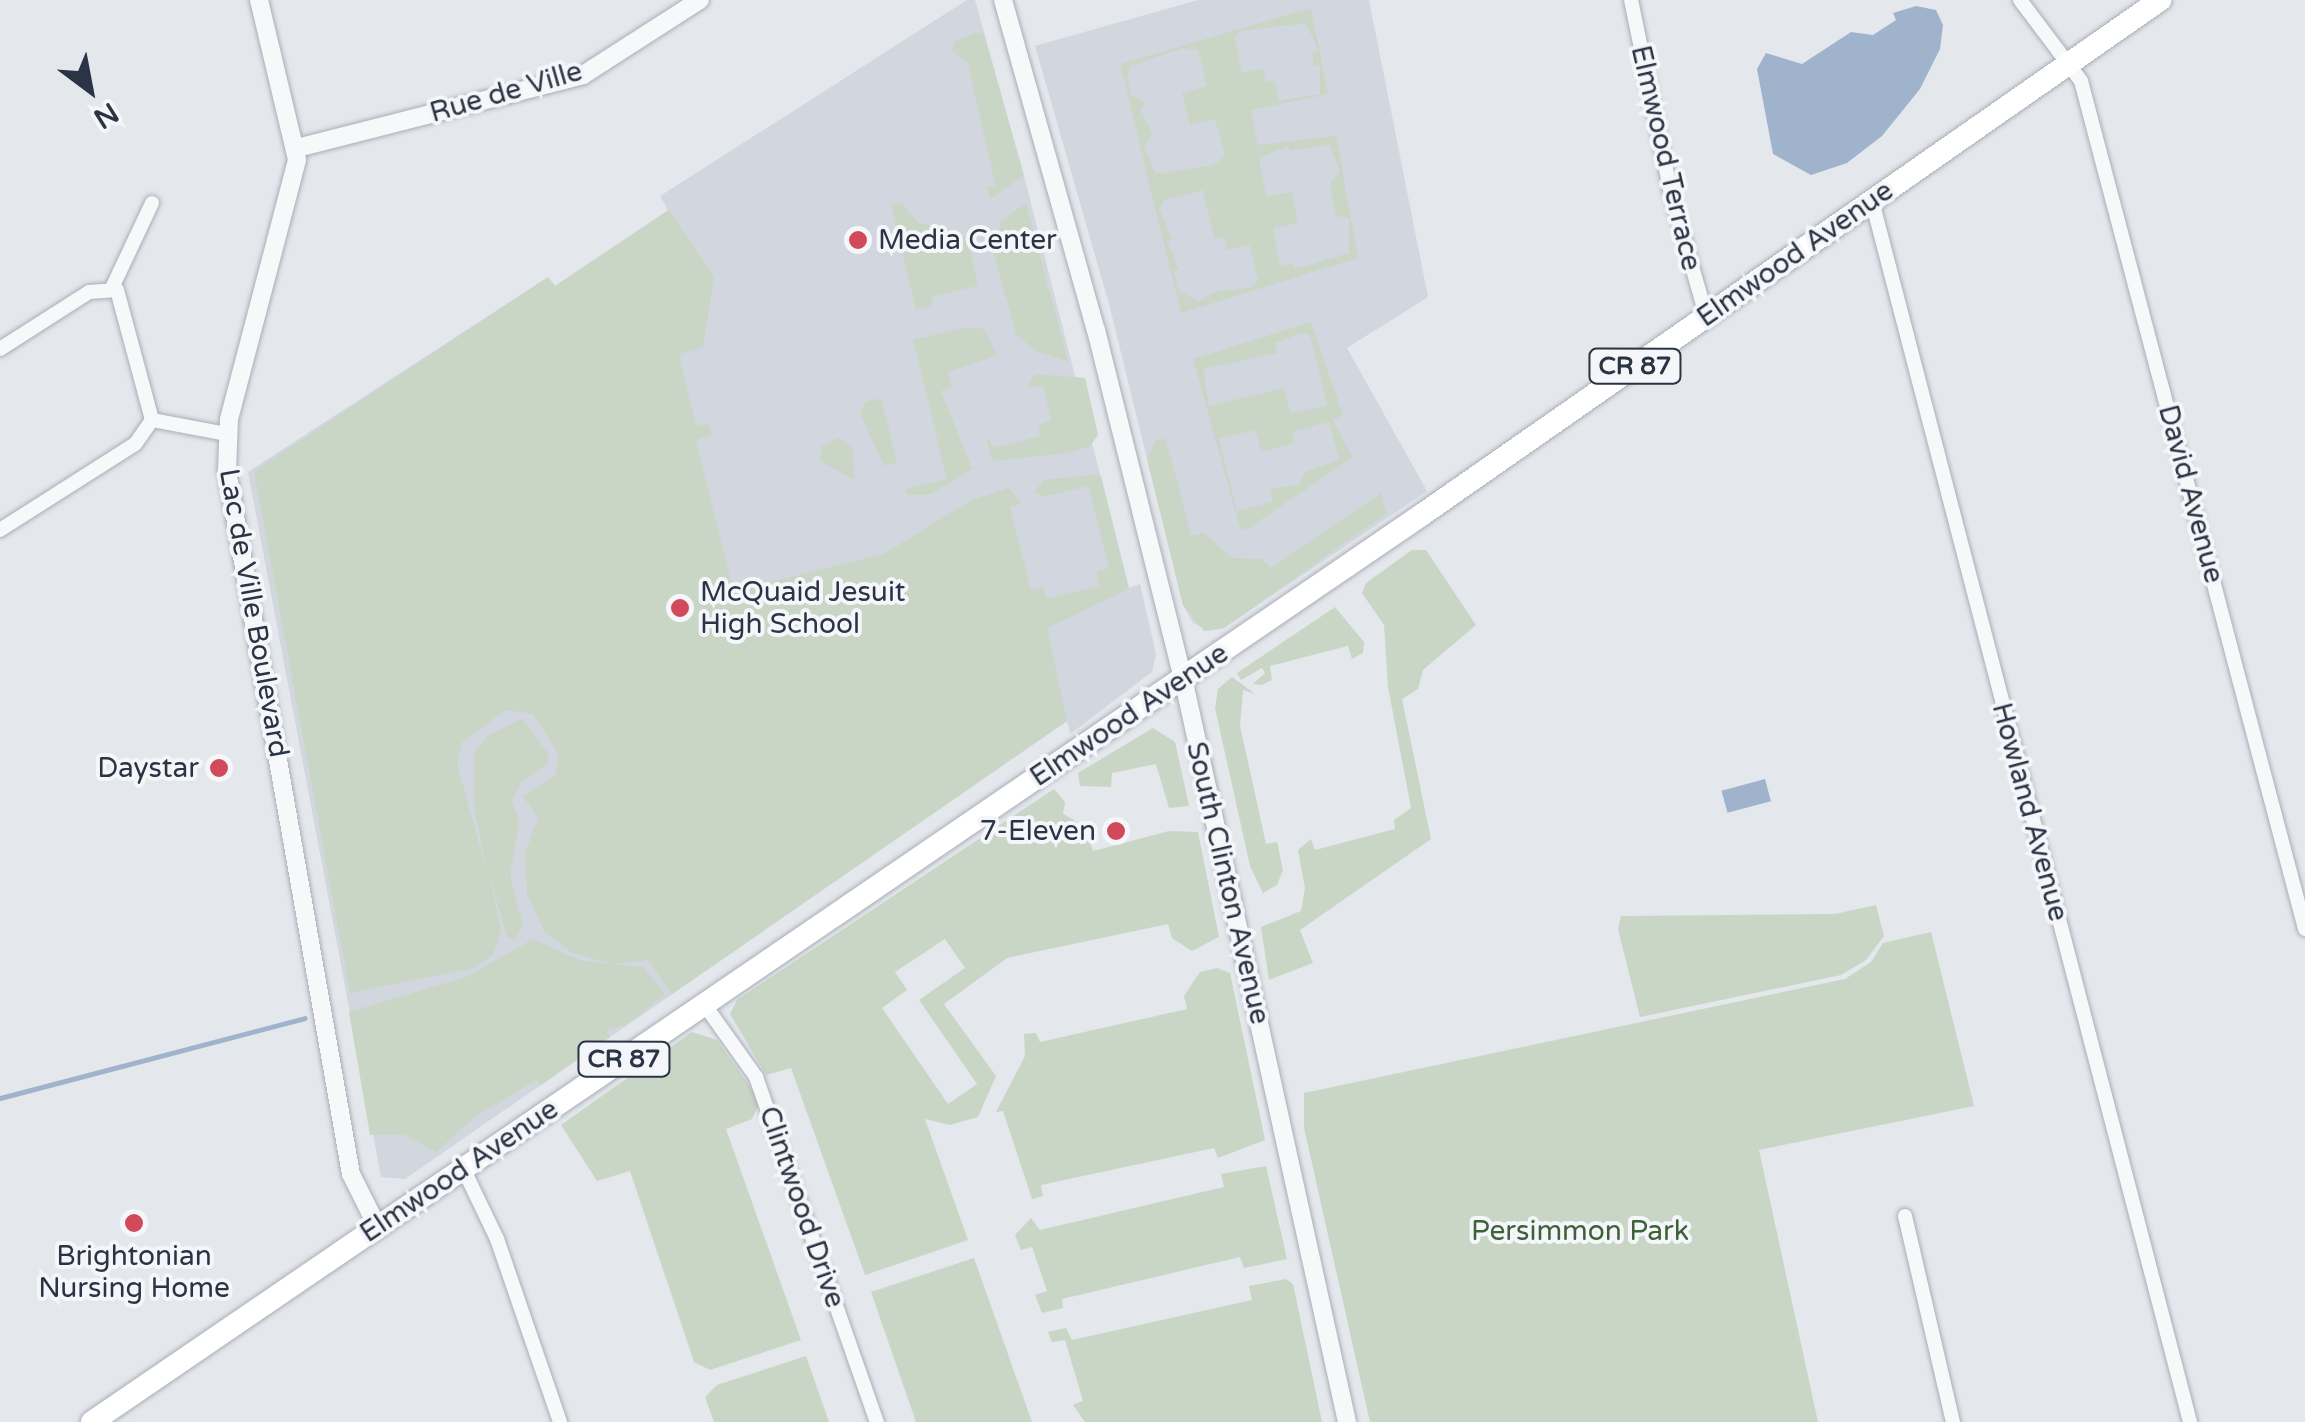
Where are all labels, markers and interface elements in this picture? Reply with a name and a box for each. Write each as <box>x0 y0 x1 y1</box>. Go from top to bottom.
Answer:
north arrow <box>40 40 140 140</box>
street label: Elmwood Terrace <box>1624 42 1708 274</box>
street label: Rue de Ville <box>426 54 586 130</box>
text: N <box>87 95 124 136</box>
street label: Elmwood Avenue <box>1691 174 1899 334</box>
place label: Media Center <box>878 223 1057 257</box>
marker: Media Center <box>847 229 869 251</box>
road number: CR 87 <box>1588 346 1682 386</box>
street label: David Avenue <box>2151 401 2231 587</box>
street label: Lac de Ville Boulevard <box>212 466 296 760</box>
place label: McQuaid Jesuit High School <box>700 575 906 641</box>
marker: McQuaid Jesuit High School <box>669 597 691 619</box>
street label: Elmwood Avenue <box>1024 636 1234 794</box>
street label: Howland Avenue <box>1985 699 2075 925</box>
street label: South Clinton Avenue <box>1179 739 1277 1027</box>
place label: Daystar <box>97 751 199 785</box>
marker: Daystar <box>208 757 230 779</box>
place label: 7-Eleven <box>979 814 1096 848</box>
marker: 7-Eleven <box>1105 820 1127 842</box>
road number: CR 87 <box>576 1039 672 1079</box>
street label: Elmwood Avenue <box>354 1092 564 1250</box>
street label: Clintwood Drive <box>752 1102 852 1312</box>
marker: Brightonian Nursing Home <box>123 1212 145 1234</box>
park label: Persimmon Park <box>1471 1214 1689 1248</box>
place label: Brightonian Nursing Home <box>38 1239 230 1305</box>

